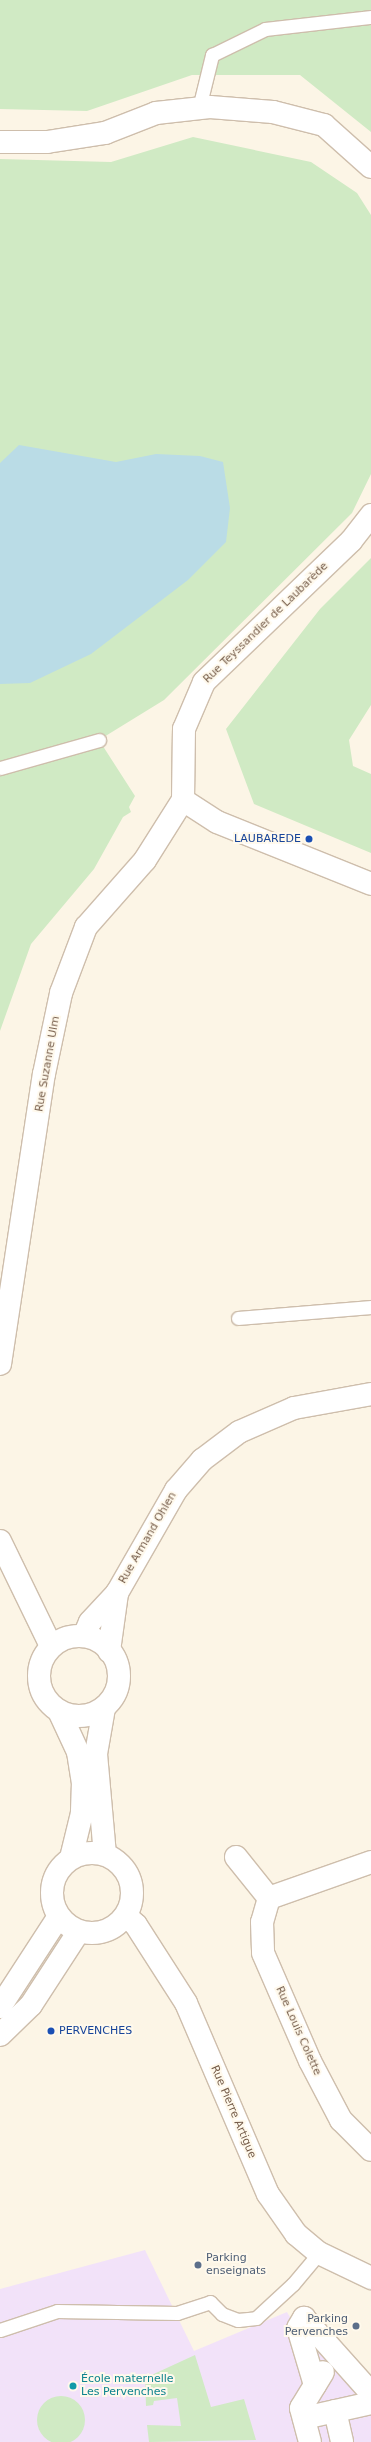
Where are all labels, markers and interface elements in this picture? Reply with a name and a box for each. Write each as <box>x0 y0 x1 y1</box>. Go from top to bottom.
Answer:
street label: Rue Teyssandier de Laubarède <box>201 560 331 686</box>
place label: LAUBAREDE <box>234 832 301 846</box>
marker: LAUBAREDE <box>304 834 314 844</box>
street label: Rue Suzanne Ulm <box>33 1015 63 1113</box>
street label: Rue Armand Ohlen <box>116 1490 180 1586</box>
street label: Rue Louis Colette <box>272 1984 324 2078</box>
place label: PERVENCHES <box>59 2024 132 2038</box>
marker: PERVENCHES <box>46 2026 56 2036</box>
street label: Rue Pierre Artigue <box>207 2064 259 2160</box>
place label: Parking enseignats <box>206 2252 266 2278</box>
marker: Parking enseignats <box>193 2260 203 2270</box>
place label: Parking Pervenches <box>285 2313 348 2339</box>
marker: Parking Pervenches <box>351 2321 361 2331</box>
place label: École maternelle Les Pervenches <box>81 2373 174 2399</box>
marker: École maternelle Les Pervenches <box>68 2381 78 2391</box>

